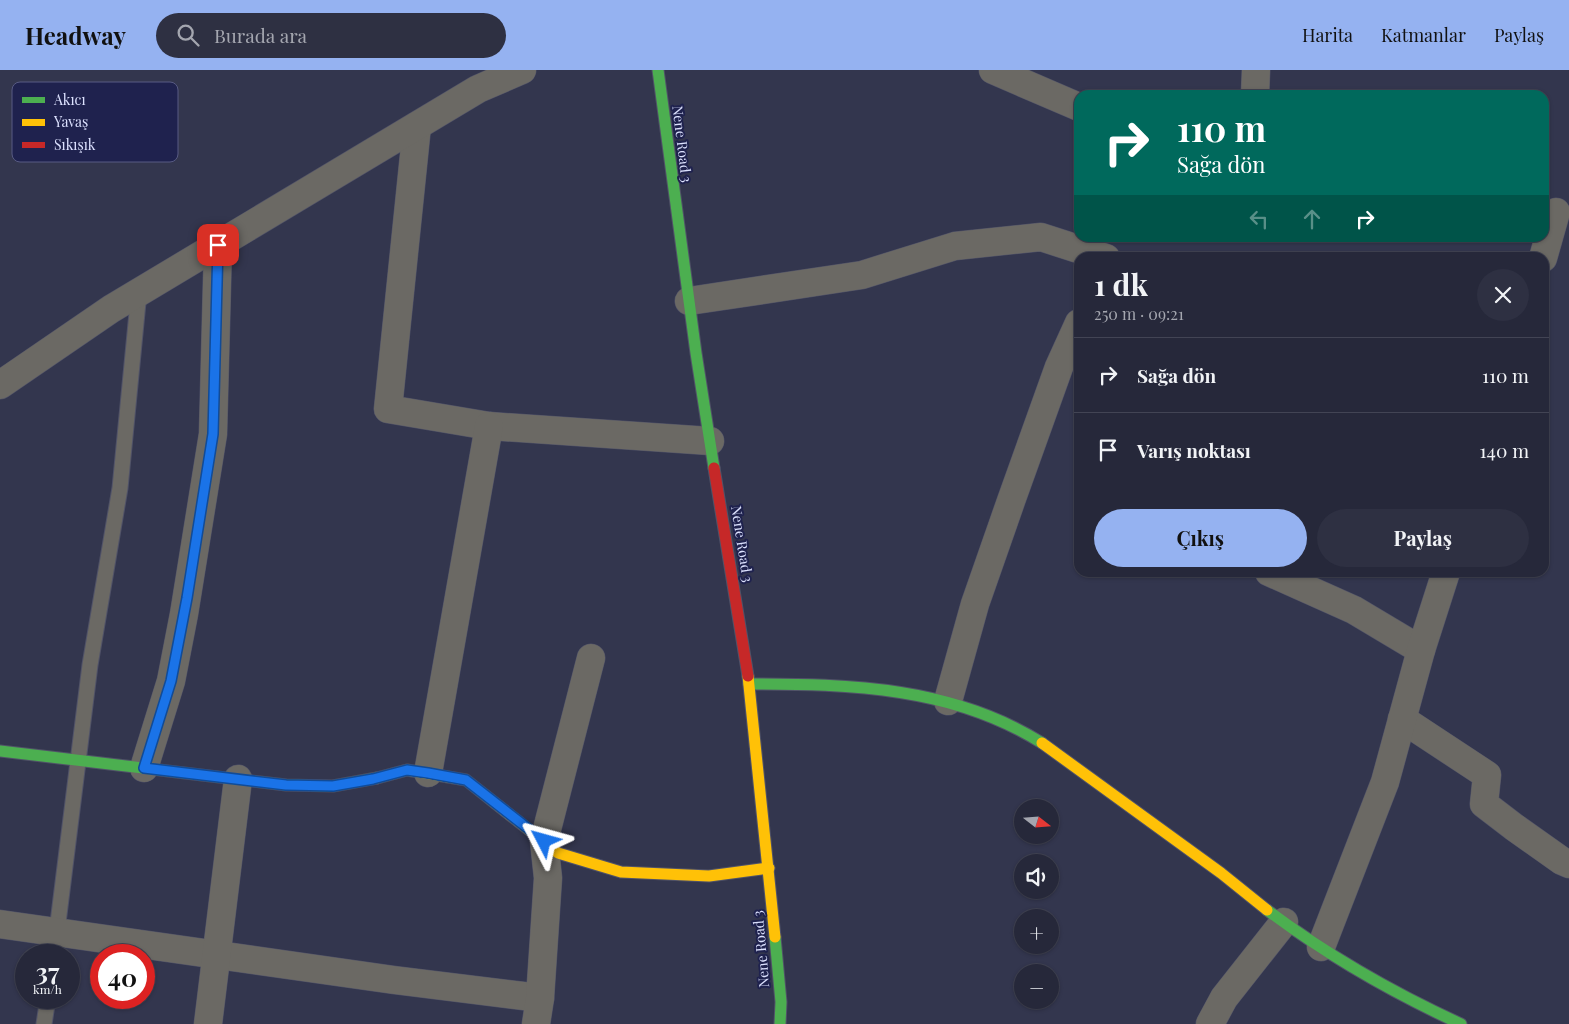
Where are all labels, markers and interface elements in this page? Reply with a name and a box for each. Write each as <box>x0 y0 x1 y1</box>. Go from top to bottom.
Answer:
search box <box>156 13 506 58</box>
text: Headway <box>25 19 126 51</box>
icon: search <box>174 21 202 49</box>
text: Burada ara <box>214 22 307 48</box>
text: Harita <box>1302 23 1353 47</box>
text: Katmanlar <box>1381 23 1466 47</box>
text: Paylaş <box>1494 23 1544 47</box>
legend <box>12 82 178 162</box>
text: Akıcı <box>53 90 86 109</box>
street label: Nene Road 3 <box>668 104 697 183</box>
text: 110 m <box>1177 104 1266 151</box>
icon: right <box>1094 110 1159 175</box>
text: Yavaş <box>53 112 88 131</box>
text: Sıkışık <box>54 135 96 154</box>
text: Sağa dön <box>1177 149 1265 179</box>
icon: left <box>1245 205 1273 233</box>
icon: ahead <box>1298 205 1326 233</box>
icon: right <box>1351 205 1379 233</box>
pin <box>197 224 239 266</box>
icon: arrive <box>204 231 232 259</box>
text: 1 dk <box>1094 264 1148 304</box>
button: close <box>1477 269 1529 321</box>
text: 250 m · 09:21 <box>1094 303 1184 324</box>
icon: right <box>1094 361 1122 389</box>
text: Sağa dön <box>1137 362 1216 388</box>
text: 110 m <box>1482 362 1529 388</box>
icon: arrive <box>1094 436 1122 464</box>
text: Varış noktası <box>1137 437 1251 463</box>
text: 140 m <box>1480 437 1529 463</box>
street label: Nene Road 3 <box>727 504 758 584</box>
button: Çıkış <box>1094 509 1307 567</box>
button: Paylaş <box>1317 509 1529 567</box>
north arrow <box>1014 799 1059 844</box>
map controls <box>1014 799 1059 1009</box>
position arrow <box>517 814 569 866</box>
button: sound <box>1014 854 1059 899</box>
button: + <box>1014 909 1059 954</box>
street label: Nene Road 3 <box>748 910 773 988</box>
speed limit sign: 40 <box>90 944 155 1009</box>
text: 37 <box>36 954 59 987</box>
button: − <box>1014 964 1059 1009</box>
text: km/h <box>33 981 62 997</box>

